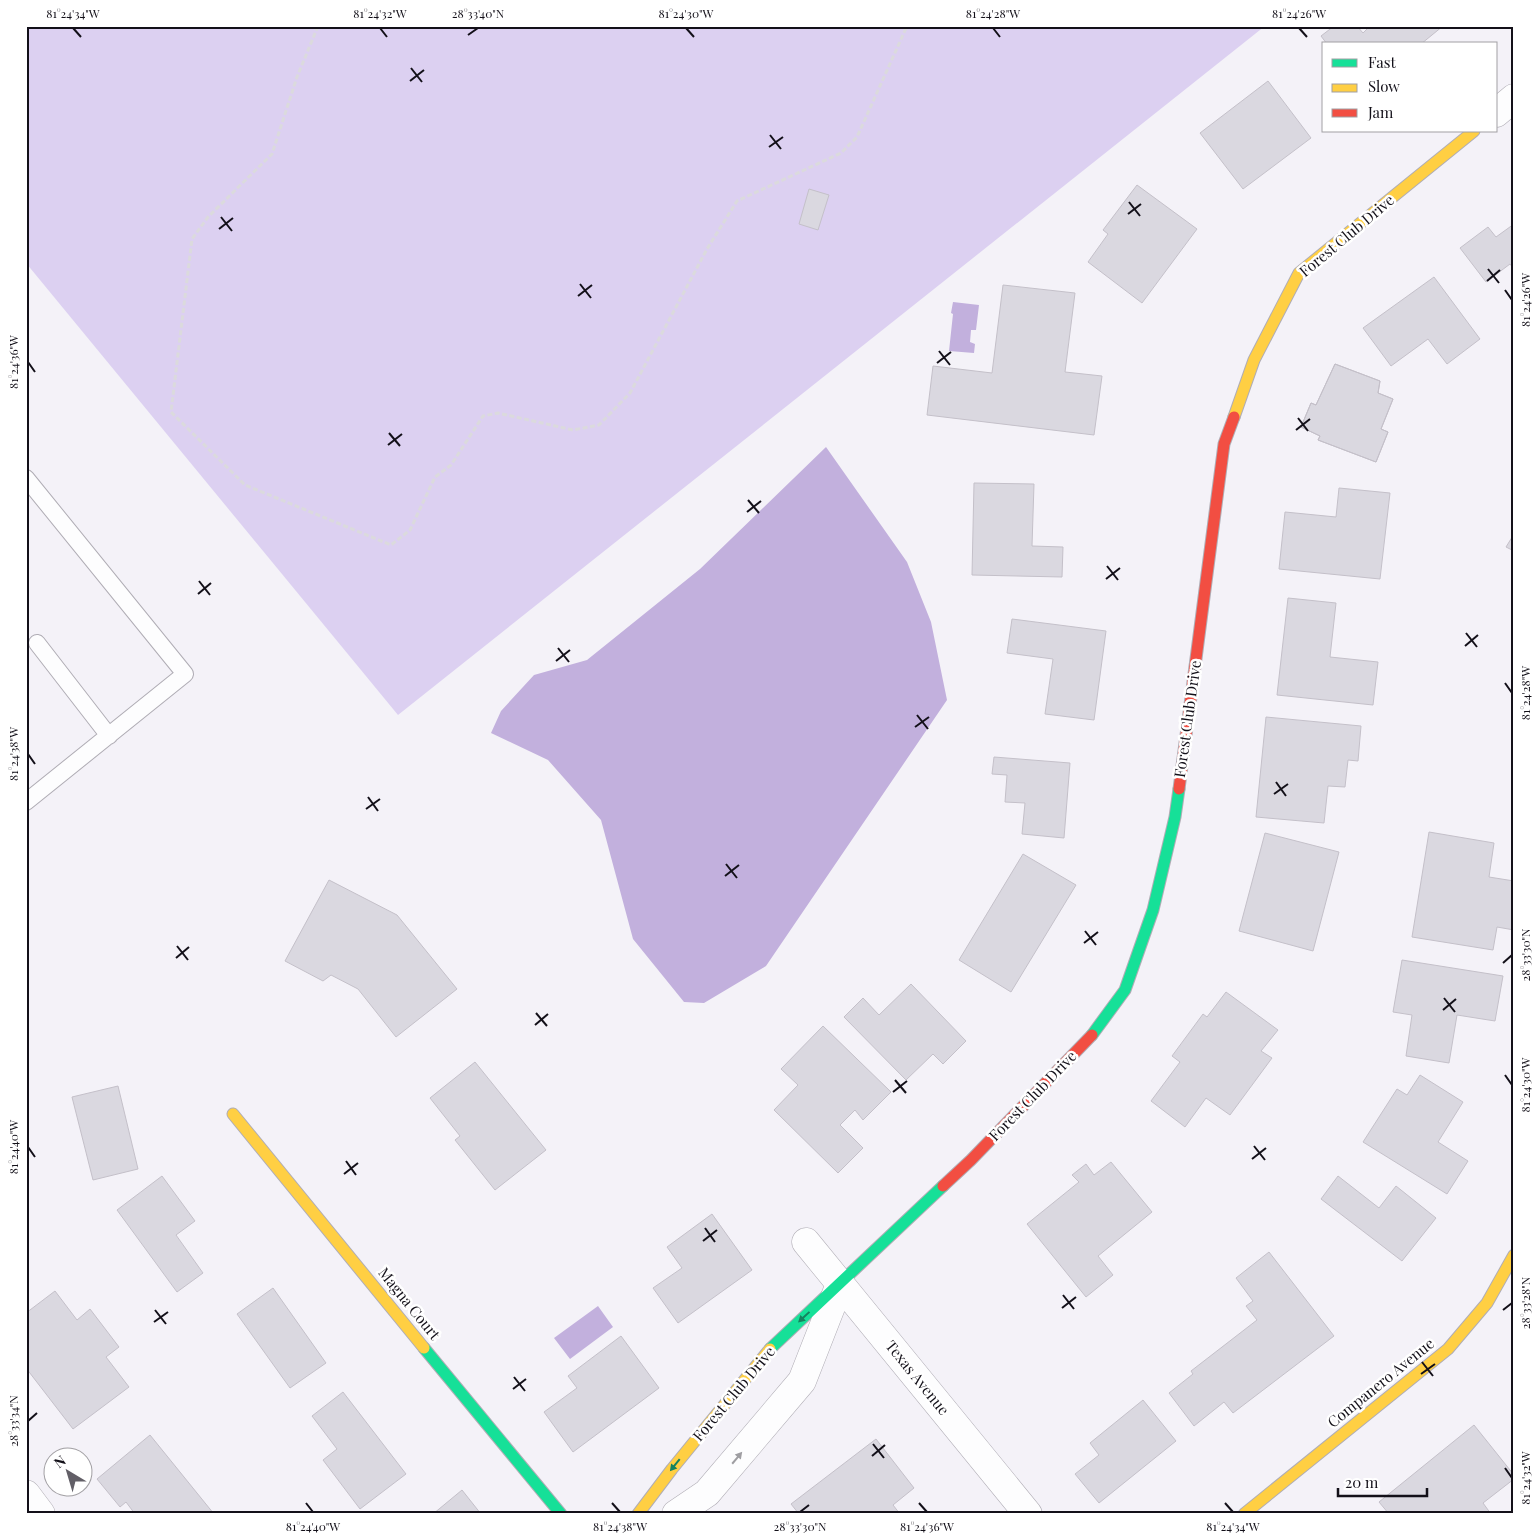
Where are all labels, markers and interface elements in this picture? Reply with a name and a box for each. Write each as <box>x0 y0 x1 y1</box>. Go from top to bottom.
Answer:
text: 81°24'34"W <box>46 5 100 21</box>
text: 81°24'32"W <box>353 5 407 21</box>
text: 28°33'40"N <box>452 5 505 21</box>
text: 81°24'30"W <box>659 5 714 21</box>
text: 81°24'28"W <box>966 5 1020 21</box>
text: 81°24'26"W <box>1272 5 1326 21</box>
legend <box>1322 42 1498 132</box>
text: Fast <box>1368 52 1397 72</box>
text: Slow <box>1368 76 1400 96</box>
text: Jam <box>1367 102 1394 122</box>
street label: Forest Club Drive <box>1295 190 1398 281</box>
text: 81°24'26"W <box>1517 273 1533 327</box>
text: 81°24'36"W <box>5 335 21 389</box>
street label: Forest Club Drive <box>1169 659 1205 779</box>
text: 81°24'28"W <box>1517 666 1533 720</box>
text: 81°24'38"W <box>5 727 21 781</box>
text: 28°33'30"N <box>1517 928 1533 982</box>
street label: Forest Club Drive <box>984 1046 1080 1145</box>
text: 81°24'30"W <box>1517 1057 1533 1112</box>
text: 81°24'40"W <box>5 1120 21 1174</box>
street label: Magna Court <box>374 1263 446 1344</box>
text: 28°33'28"N <box>1517 1276 1533 1329</box>
one-way arrow <box>798 1311 810 1323</box>
street label: Companero Avenue <box>1323 1333 1438 1432</box>
street label: Texas Avenue <box>881 1336 954 1419</box>
street label: Forest Club Drive <box>688 1342 779 1445</box>
text: 28°33'34"N <box>5 1395 21 1447</box>
north arrow <box>42 1448 92 1498</box>
text: N <box>50 1451 70 1472</box>
text: 81°24'32"W <box>1517 1451 1533 1505</box>
one-way arrow <box>732 1452 743 1465</box>
one-way arrow <box>669 1459 680 1472</box>
scale bar <box>1338 1465 1426 1497</box>
text: 20 m <box>1345 1472 1379 1492</box>
text: 81°24'40"W <box>286 1518 340 1534</box>
text: 81°24'38"W <box>593 1518 647 1534</box>
text: 28°33'30"N <box>773 1518 827 1534</box>
text: 81°24'36"W <box>900 1518 954 1534</box>
text: 81°24'34"W <box>1206 1518 1260 1534</box>

